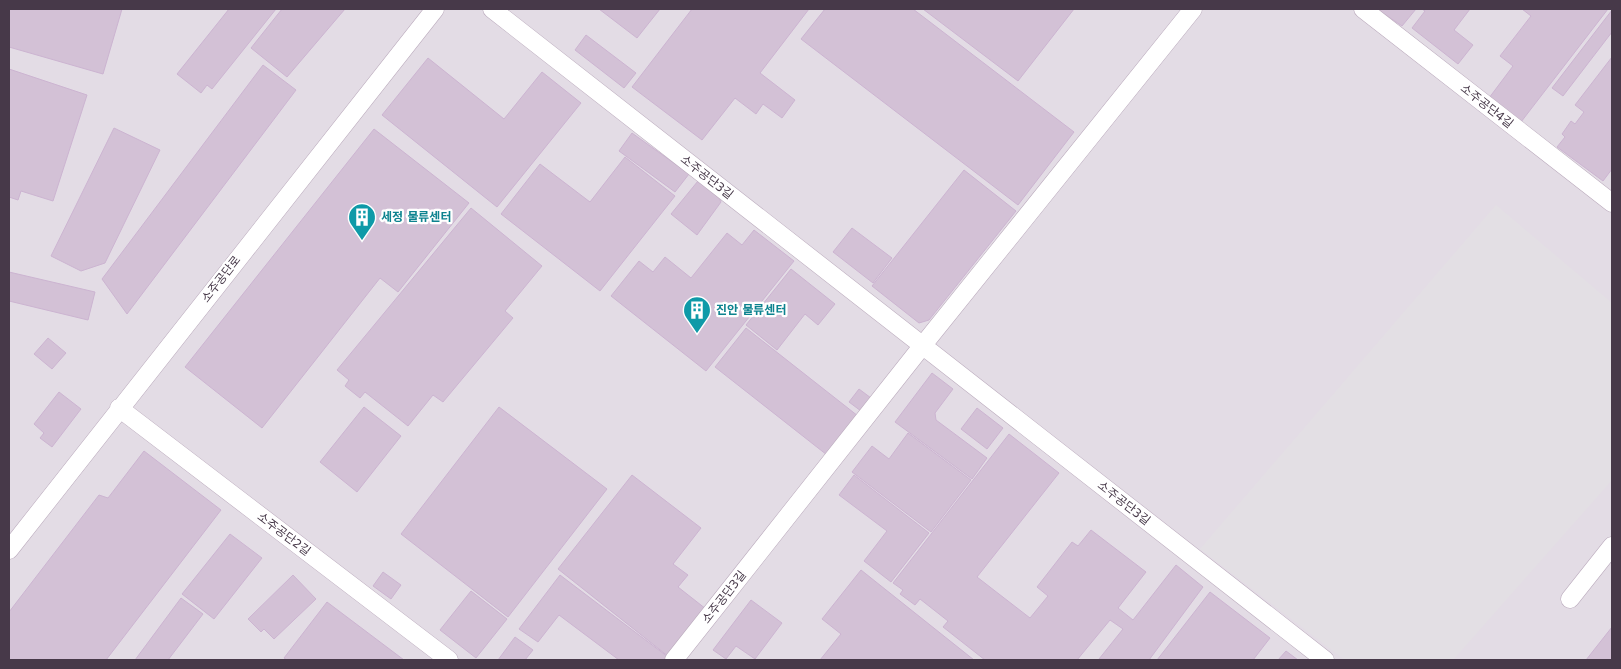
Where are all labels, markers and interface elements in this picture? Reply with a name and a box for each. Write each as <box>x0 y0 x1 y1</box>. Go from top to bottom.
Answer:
street label: 소주공단4길 <box>1458 81 1516 131</box>
street label: 소주공단3길 <box>678 152 736 202</box>
building icon: 세정 물류센터 <box>347 202 377 241</box>
place label: 세정 물류센터 <box>381 210 451 224</box>
street label: 소주공단로 <box>198 253 244 305</box>
building icon: 진안 물류센터 <box>682 295 712 334</box>
place label: 진안 물류센터 <box>716 303 786 317</box>
street label: 소주공단3길 <box>1095 478 1153 528</box>
street label: 소주공단2길 <box>255 509 313 559</box>
street label: 소주공단3길 <box>699 568 749 626</box>

